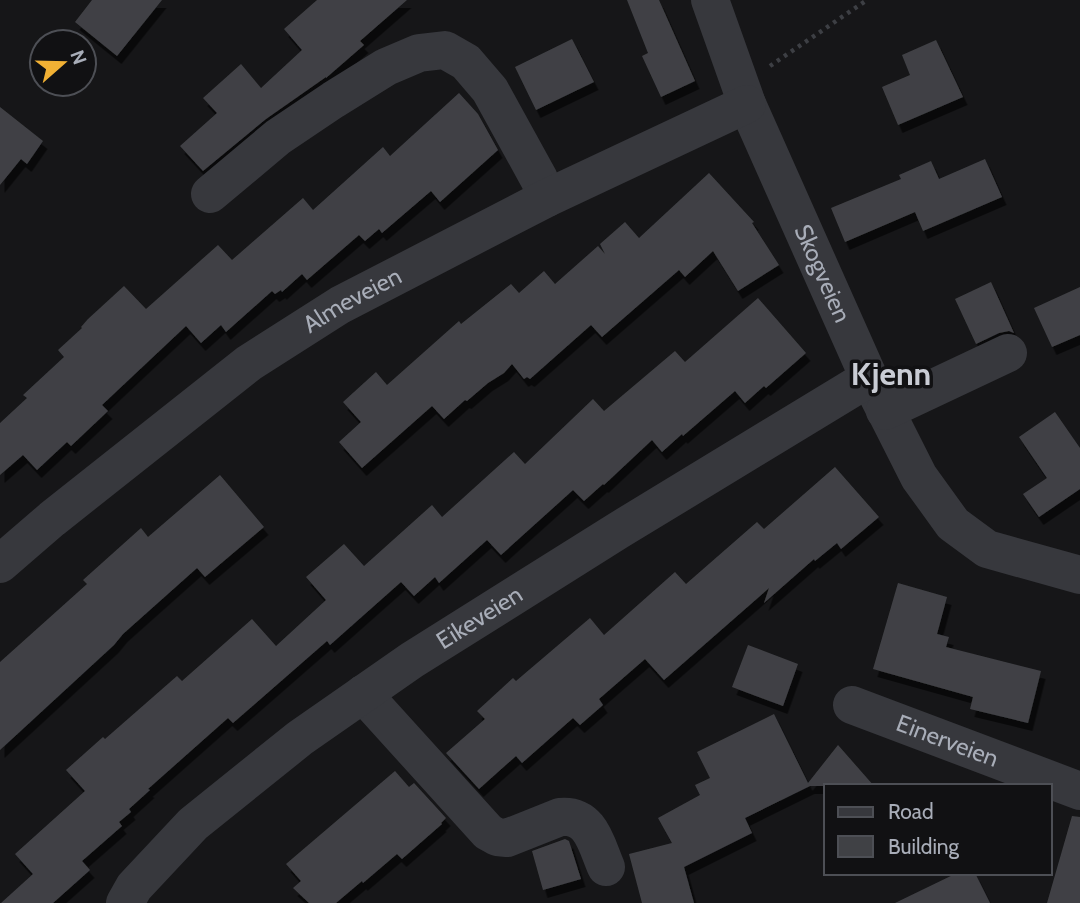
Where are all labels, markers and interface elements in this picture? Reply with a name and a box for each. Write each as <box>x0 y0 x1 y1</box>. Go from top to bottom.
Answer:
north arrow <box>28 28 98 98</box>
text: N <box>65 47 92 68</box>
street label: Skogveien <box>789 220 857 327</box>
street label: Almeveien <box>297 261 406 339</box>
district label: Kjenn <box>851 354 931 393</box>
street label: Eikeveien <box>431 579 527 655</box>
street label: Einerveien <box>892 708 1003 773</box>
legend <box>824 784 1052 875</box>
text: Road <box>888 799 934 824</box>
text: Building <box>888 834 960 859</box>

